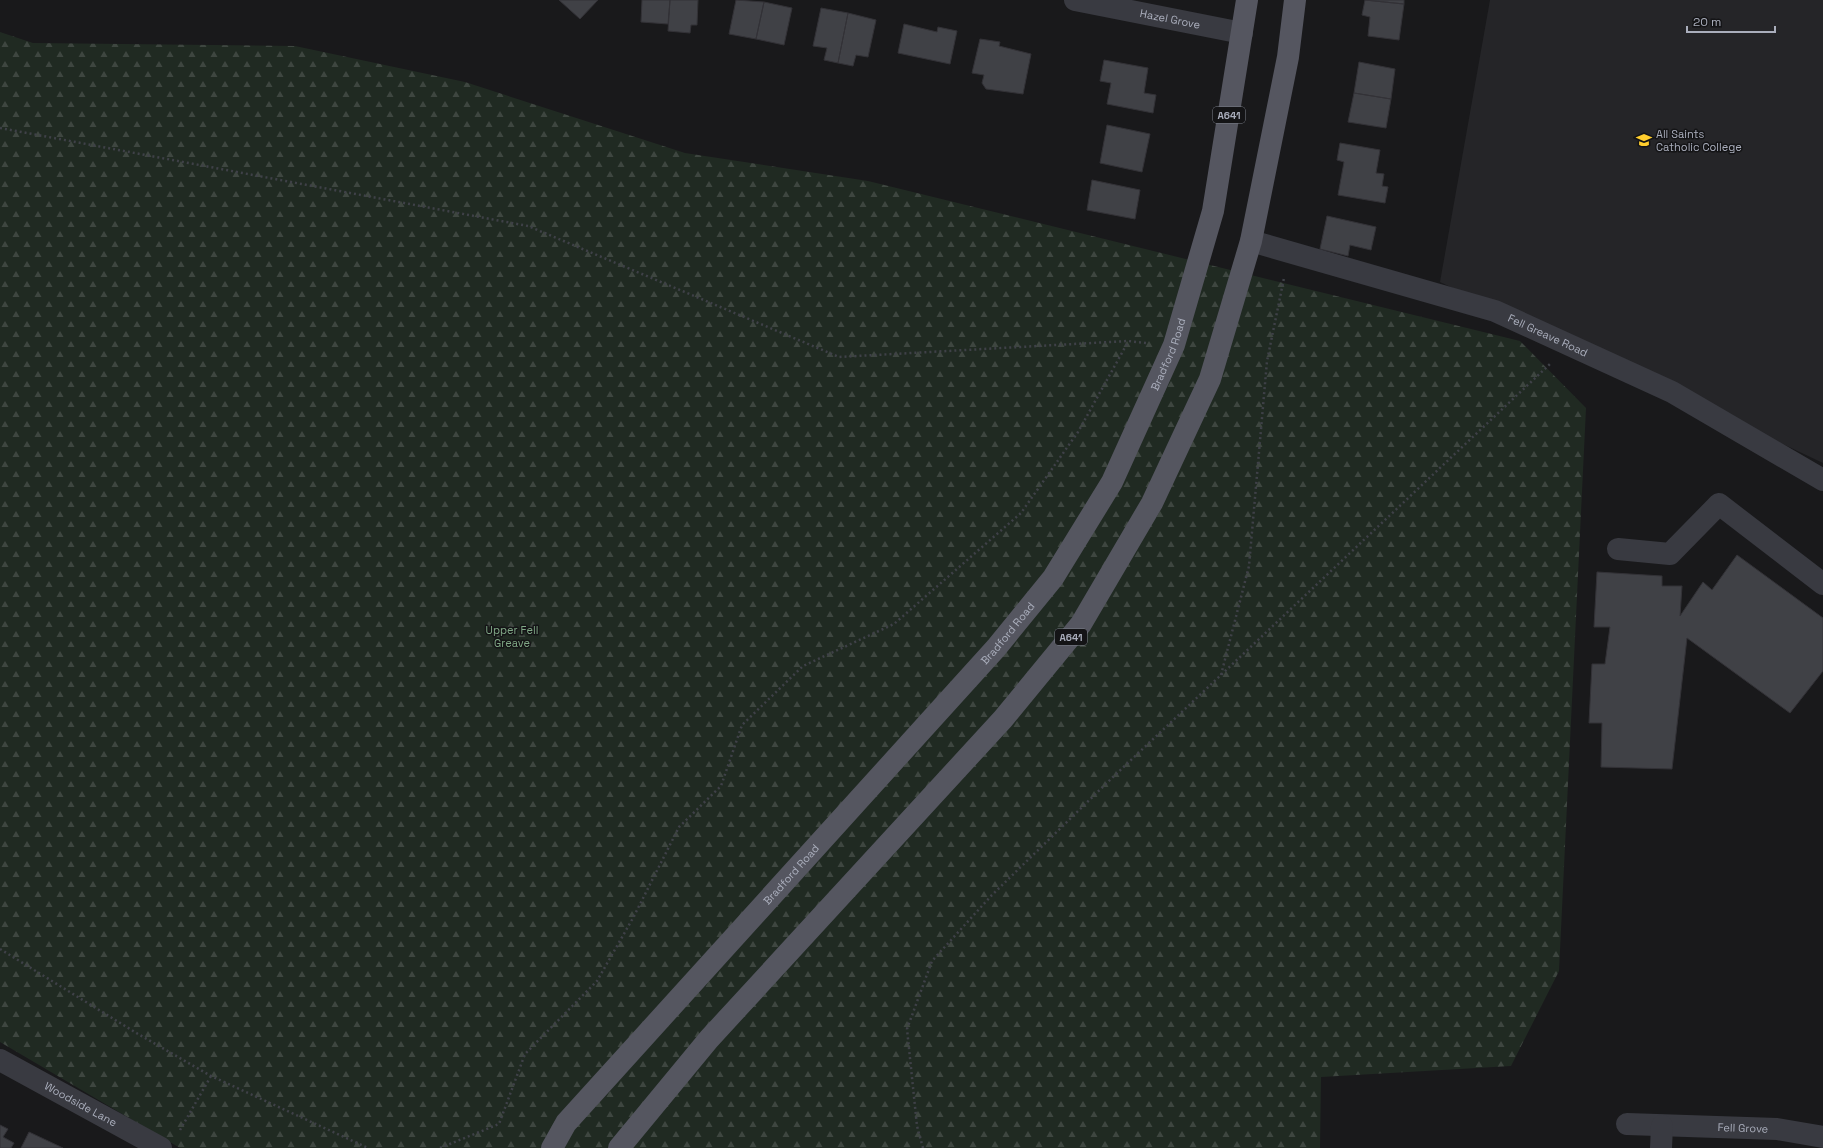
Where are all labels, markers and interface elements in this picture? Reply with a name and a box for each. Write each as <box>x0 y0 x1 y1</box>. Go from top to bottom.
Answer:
street label: Hazel Grove <box>1139 6 1202 32</box>
scale bar <box>1687 8 1775 34</box>
text: 20 m <box>1693 14 1721 30</box>
road number: A641 <box>1213 107 1245 123</box>
place label: All Saints Catholic College <box>1656 127 1742 154</box>
school or university icon: All Saints Catholic College <box>1635 131 1653 149</box>
street label: Fell Greave Road <box>1506 311 1590 360</box>
street label: Bradford Road <box>1147 316 1188 393</box>
street label: Bradford Road <box>978 599 1037 667</box>
park label: Upper Fell Greave <box>486 623 538 650</box>
road number: A641 <box>1055 629 1087 645</box>
street label: Bradford Road <box>760 841 822 908</box>
street label: Woodside Lane <box>42 1079 120 1130</box>
street label: Fell Grove <box>1717 1120 1768 1136</box>

